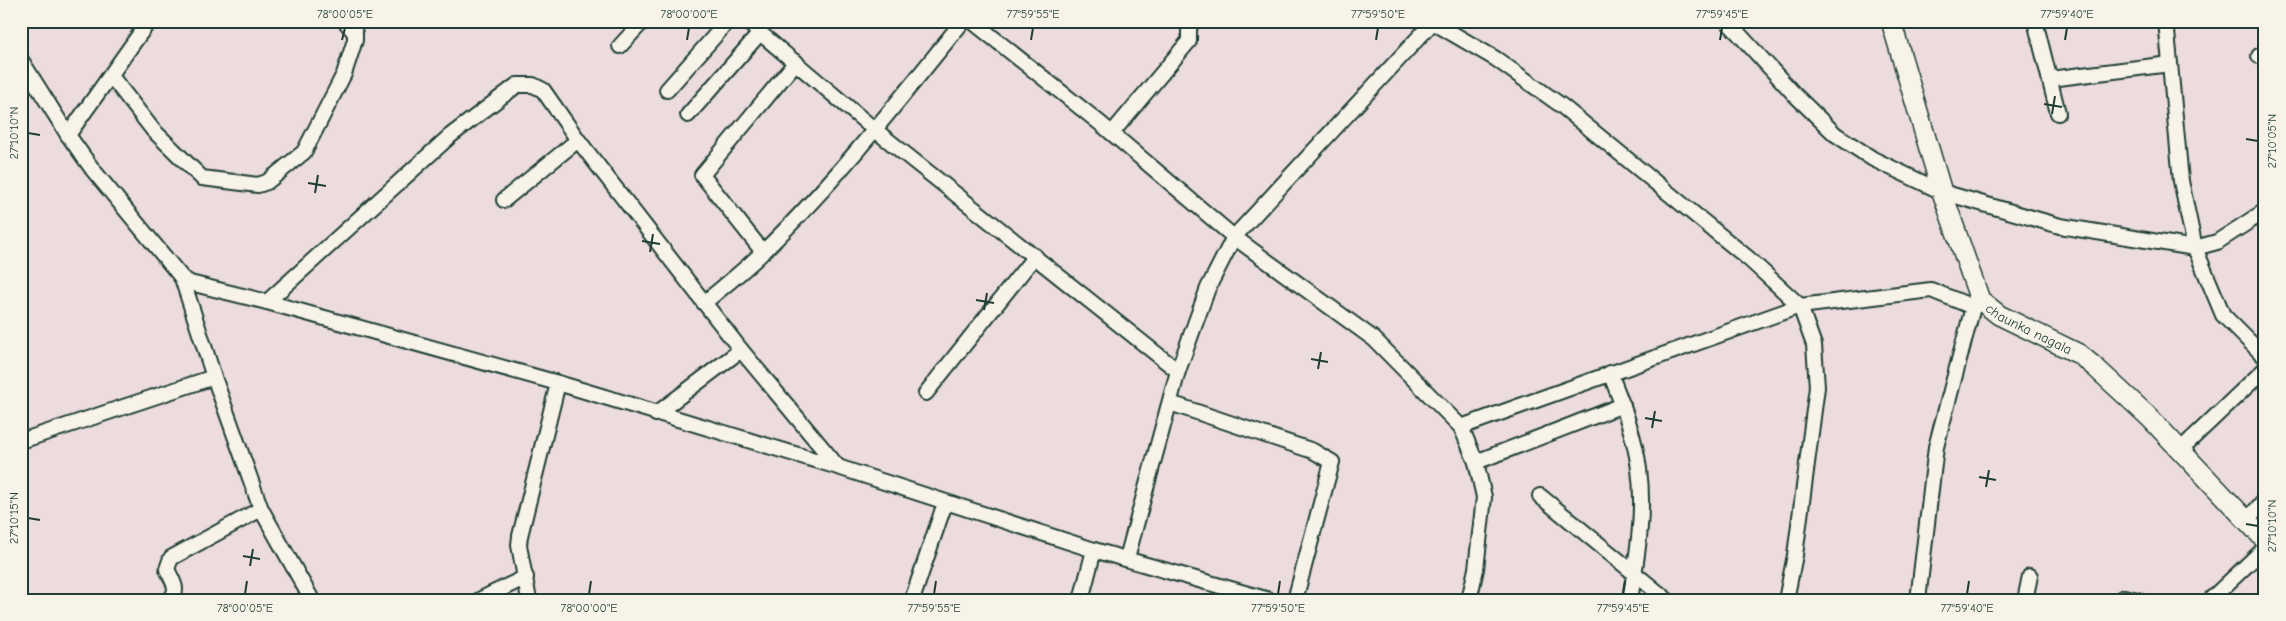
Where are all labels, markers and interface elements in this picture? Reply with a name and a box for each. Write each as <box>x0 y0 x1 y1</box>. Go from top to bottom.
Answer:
text: 78°00'05"E <box>317 7 373 21</box>
text: 78°00'00"E <box>661 7 717 21</box>
text: 77°59'55"E <box>1006 7 1060 21</box>
text: 77°59'50"E <box>1351 7 1405 21</box>
text: 77°59'45"E <box>1696 7 1748 21</box>
text: 77°59'40"E <box>2040 7 2094 21</box>
text: 27°10'10"N <box>7 107 21 159</box>
text: 27°10'05"N <box>2265 114 2279 168</box>
street label: chaunka nagala <box>1982 299 2075 358</box>
text: 27°10'15"N <box>7 492 21 544</box>
text: 27°10'10"N <box>2265 500 2279 552</box>
text: 78°00'05"E <box>217 601 273 615</box>
text: 78°00'00"E <box>561 601 617 615</box>
text: 77°59'55"E <box>907 601 961 615</box>
text: 77°59'50"E <box>1251 601 1305 615</box>
text: 77°59'45"E <box>1597 601 1649 615</box>
text: 77°59'40"E <box>1940 601 1994 615</box>

